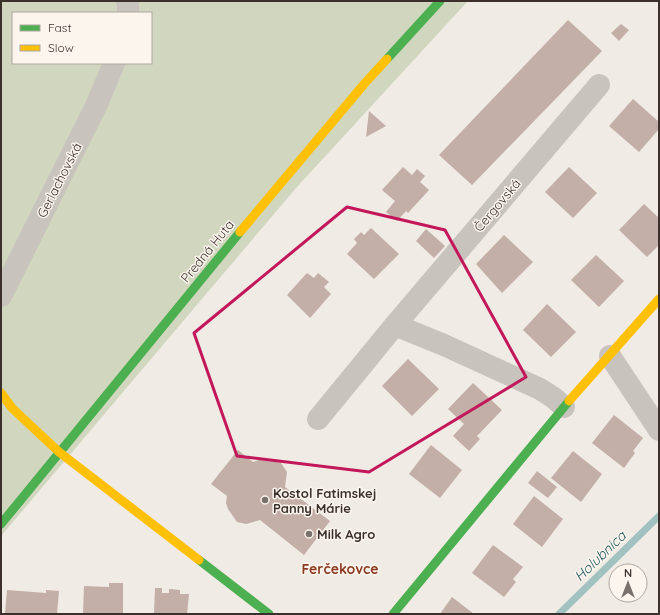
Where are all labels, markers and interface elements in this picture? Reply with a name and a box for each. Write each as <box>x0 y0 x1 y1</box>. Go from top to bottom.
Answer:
legend <box>12 12 152 64</box>
text: Fast <box>48 20 72 35</box>
text: Slow <box>48 40 74 55</box>
street label: Gerlachovská <box>33 140 85 220</box>
street label: Čergovská <box>470 175 524 235</box>
street label: Predná Huta <box>177 217 237 285</box>
place label: Kostol Fatimskej Panny Márie <box>273 485 376 516</box>
marker: Kostol Fatimskej Panny Márie <box>260 495 270 505</box>
place label: Milk Agro <box>317 526 375 542</box>
water label: Holubnica <box>570 526 631 585</box>
marker: Milk Agro <box>304 529 314 539</box>
district label: Ferčekovce <box>301 560 379 578</box>
north arrow <box>608 563 648 603</box>
text: N <box>624 566 632 580</box>

